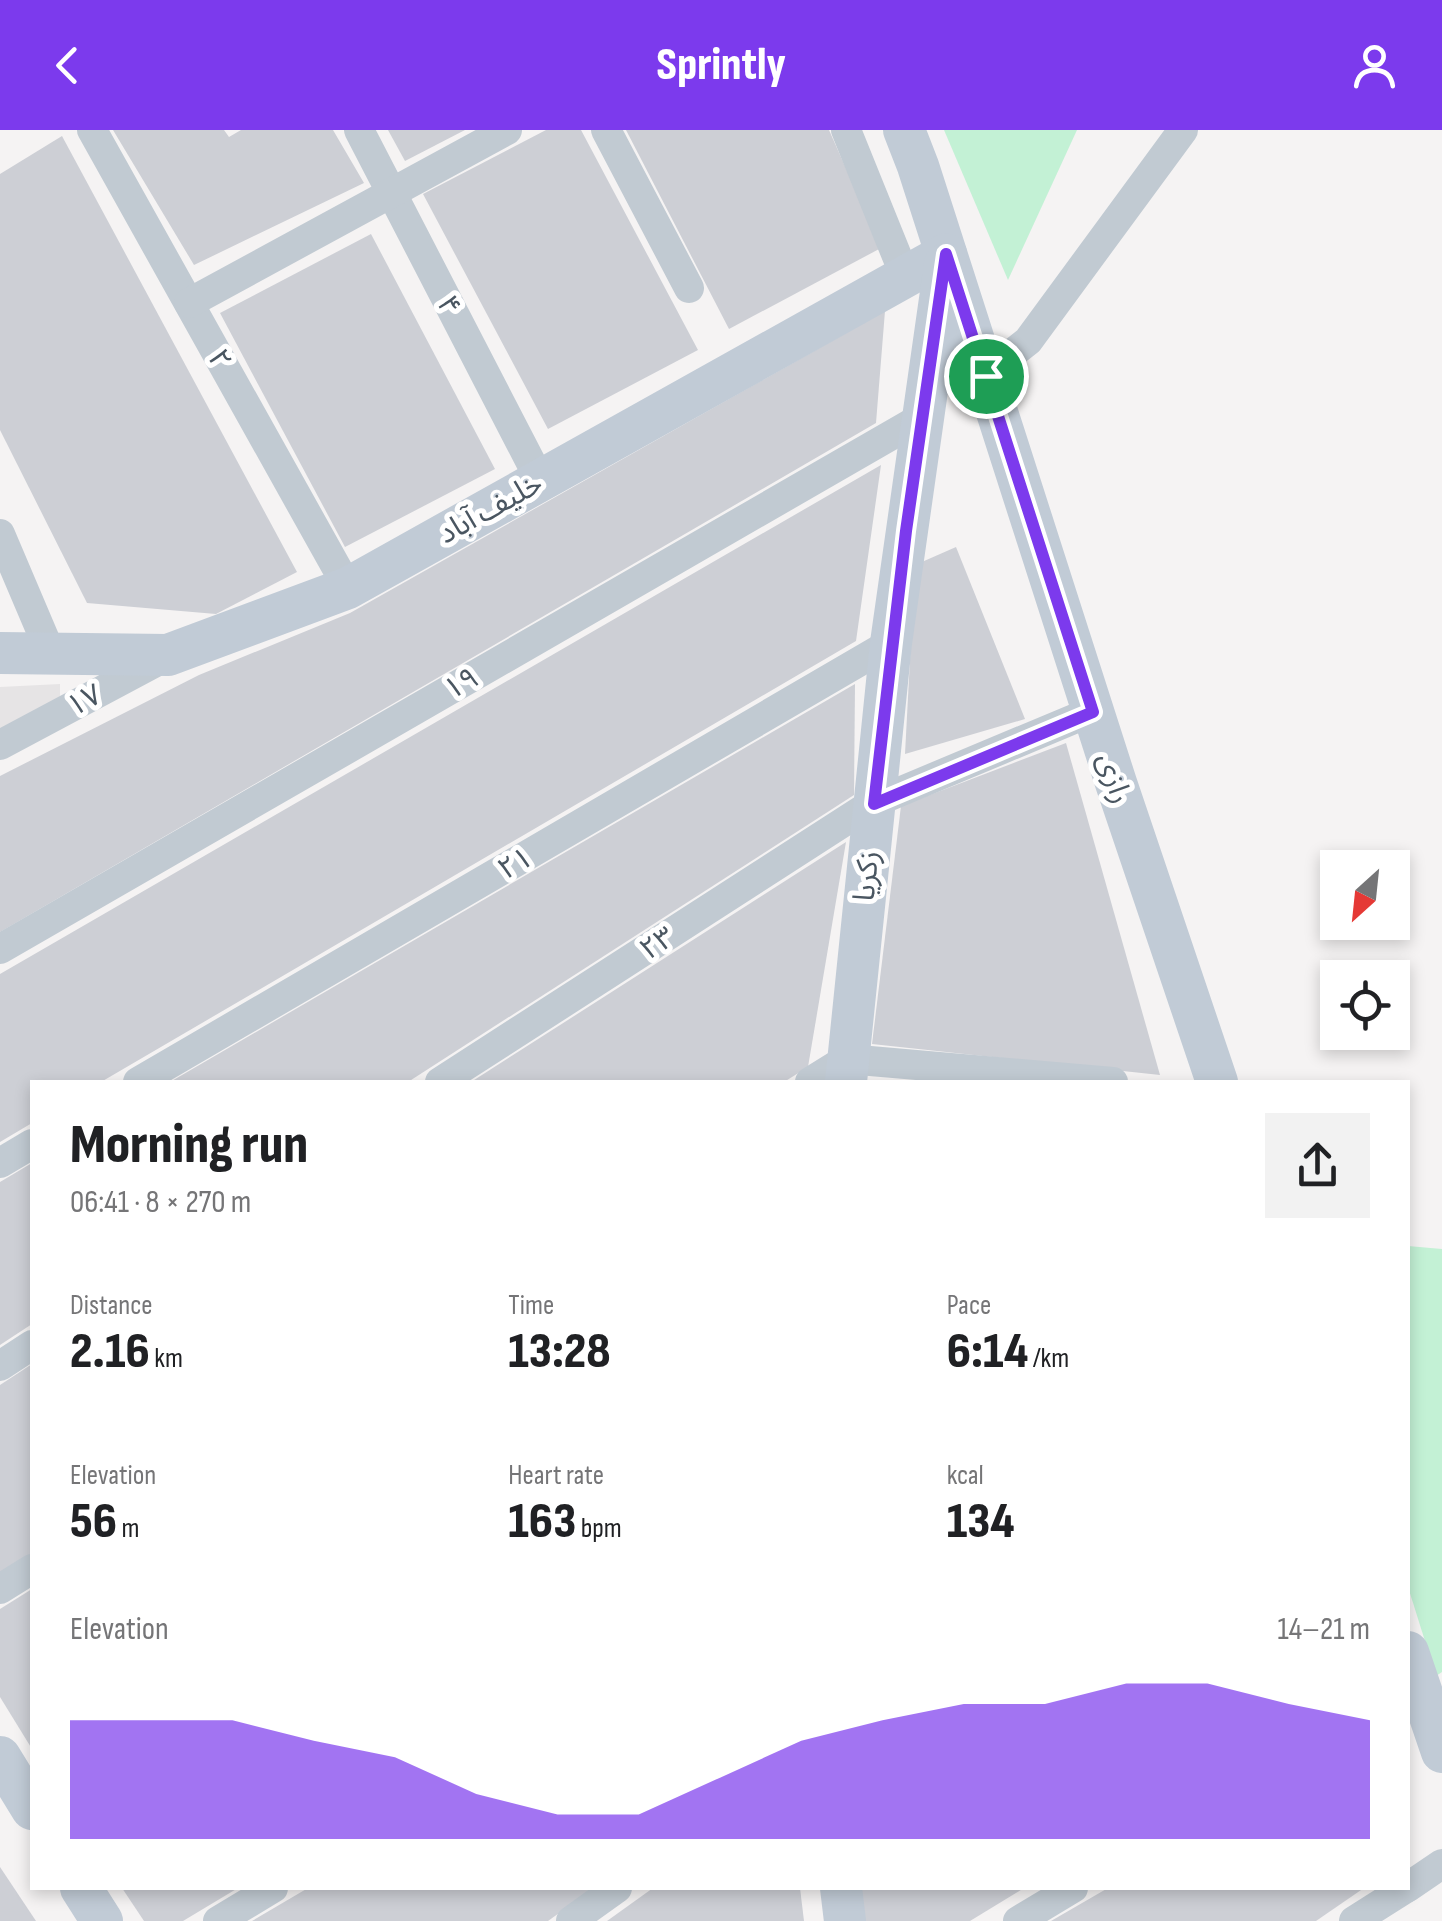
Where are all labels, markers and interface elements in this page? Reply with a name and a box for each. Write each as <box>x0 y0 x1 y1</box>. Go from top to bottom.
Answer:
icon: back <box>40 38 95 93</box>
text: Sprintly <box>656 38 786 93</box>
icon: person <box>1347 38 1402 93</box>
street label: ۴ <box>428 290 468 321</box>
pin <box>944 334 1029 419</box>
street label: ۲ <box>199 343 239 376</box>
icon: arrive <box>959 349 1014 404</box>
street label: خلیف آباد <box>432 466 549 552</box>
street label: ۱۹ <box>438 660 485 708</box>
street label: ۱۷ <box>61 677 108 725</box>
street label: رازی <box>1089 748 1139 808</box>
street label: ۲۱ <box>492 840 539 888</box>
street label: زکریا <box>846 849 888 903</box>
north arrow <box>1320 850 1410 940</box>
map controls <box>1320 850 1410 1050</box>
street label: ۲۳ <box>633 919 682 968</box>
button: locate <box>1320 960 1410 1050</box>
text: Morning run <box>70 1112 308 1179</box>
button: share <box>1265 1113 1370 1218</box>
text: 06:41 · 8 × 270 m <box>70 1183 251 1222</box>
text: Distance <box>70 1289 153 1322</box>
text: Time <box>508 1289 554 1322</box>
text: Pace <box>947 1289 991 1322</box>
text: 2.16 <box>70 1322 150 1382</box>
text: 13:28 <box>508 1322 611 1382</box>
text: 6:14 <box>947 1322 1028 1382</box>
text: km <box>150 1342 183 1375</box>
text: /km <box>1028 1342 1069 1375</box>
text: Elevation <box>70 1459 156 1492</box>
text: Heart rate <box>508 1459 604 1492</box>
text: kcal <box>947 1459 984 1492</box>
text: 56 <box>70 1492 117 1552</box>
text: 163 <box>508 1492 576 1552</box>
text: 134 <box>947 1492 1015 1552</box>
text: m <box>117 1512 140 1545</box>
text: bpm <box>576 1512 622 1545</box>
text: Elevation <box>70 1610 169 1649</box>
text: 14–21 m <box>1277 1610 1370 1649</box>

